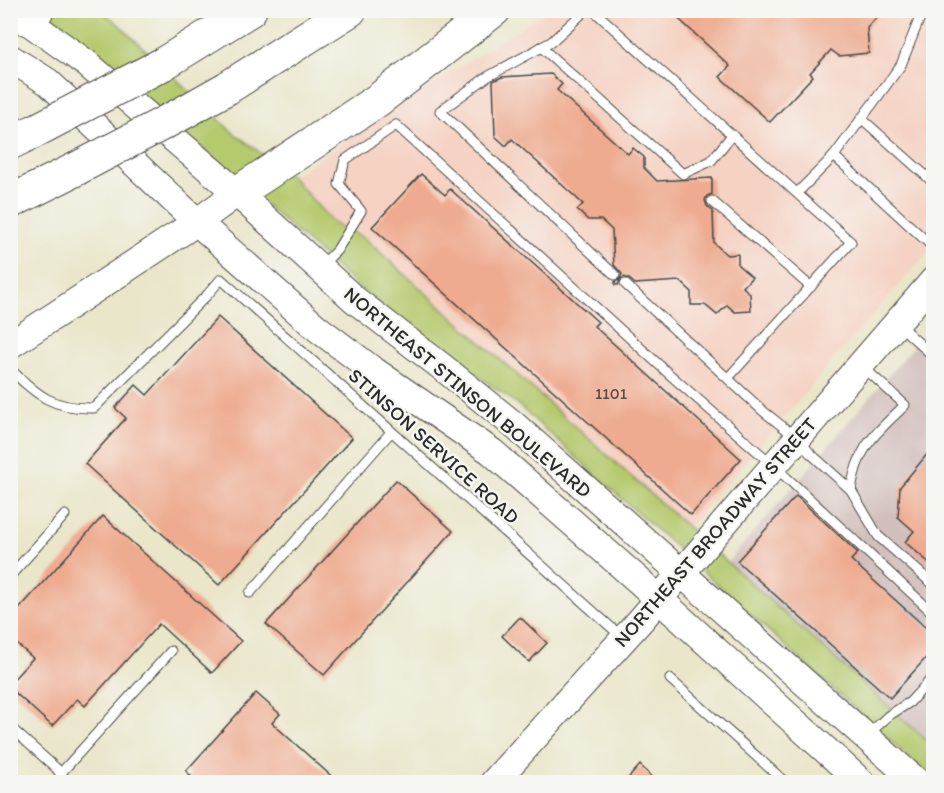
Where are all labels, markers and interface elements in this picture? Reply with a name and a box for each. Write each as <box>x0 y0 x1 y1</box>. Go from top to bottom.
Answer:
street label: NORTHEAST STINSON BOULEVARD <box>339 281 597 503</box>
street label: STINSON SERVICE ROAD <box>344 363 524 529</box>
house number: 1101 <box>595 384 628 403</box>
street label: NORTHEAST BROADWAY STREET <box>609 412 821 652</box>

